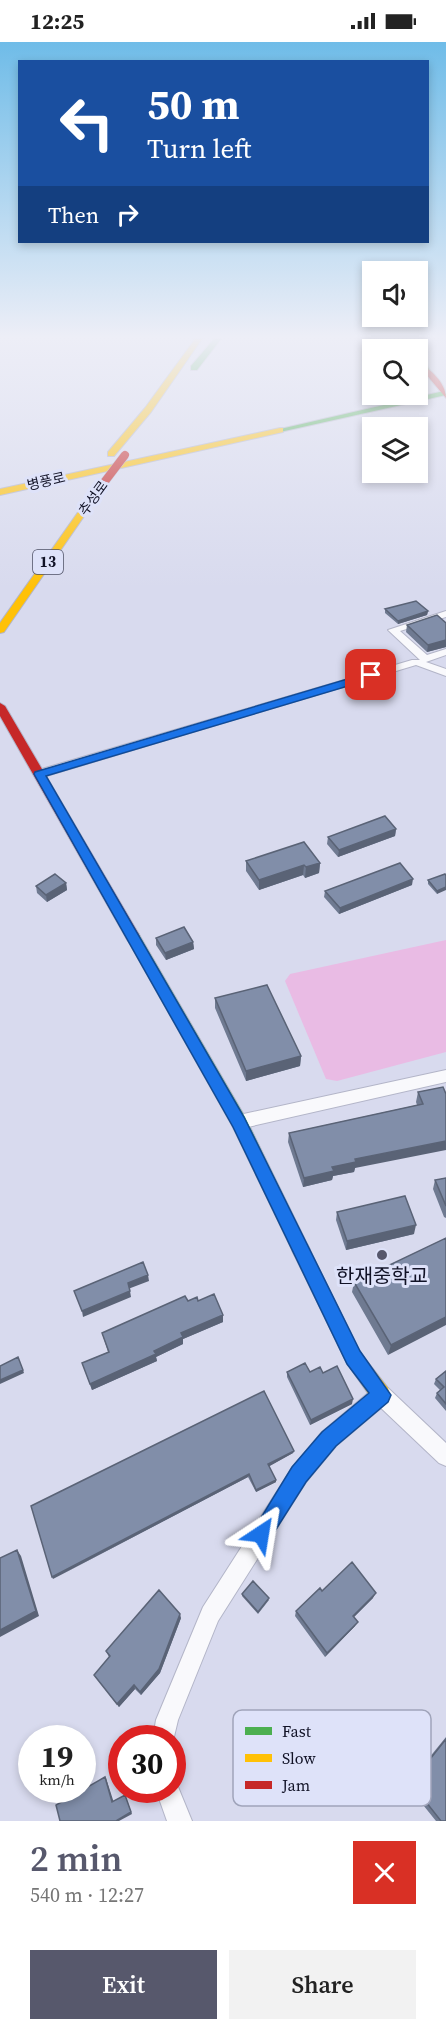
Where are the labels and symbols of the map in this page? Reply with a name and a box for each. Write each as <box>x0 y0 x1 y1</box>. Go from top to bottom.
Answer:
street label: 병풍로 <box>25 467 67 495</box>
street label: 추성로 <box>74 476 113 520</box>
road number: 13 <box>33 550 63 574</box>
pin <box>345 649 396 700</box>
marker: 한재중학교 <box>375 1248 389 1262</box>
place label: 한재중학교 <box>336 1262 428 1290</box>
position arrow <box>229 1502 293 1566</box>
legend <box>233 1710 431 1806</box>
text: Fast <box>282 1720 312 1742</box>
speed limit sign: 30 <box>108 1725 186 1803</box>
text: Slow <box>282 1747 317 1769</box>
text: Jam <box>281 1774 310 1796</box>

